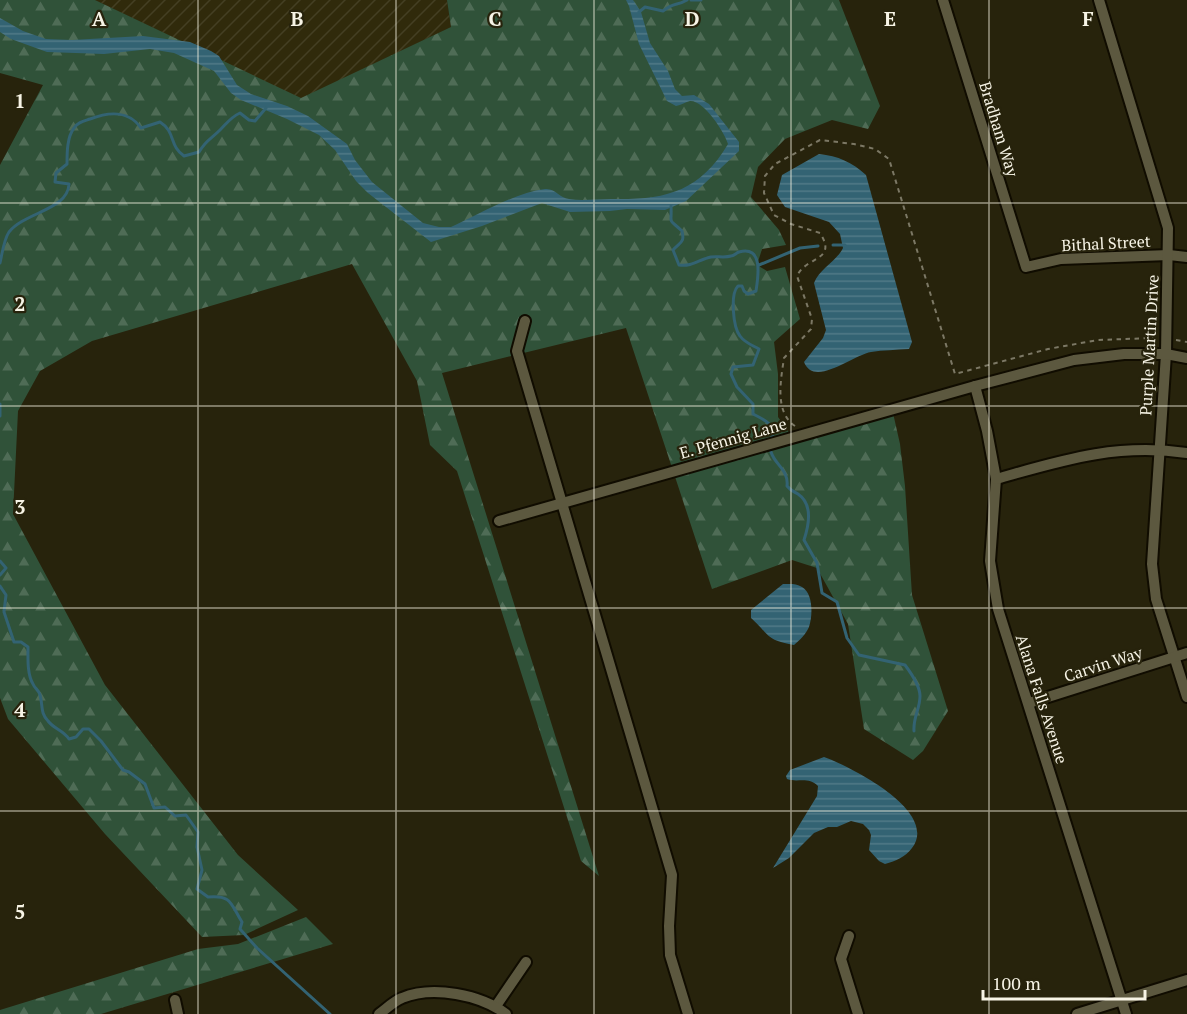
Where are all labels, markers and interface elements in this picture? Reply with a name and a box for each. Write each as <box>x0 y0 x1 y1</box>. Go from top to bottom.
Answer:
text: A <box>92 5 107 32</box>
text: B <box>291 5 304 32</box>
text: C <box>488 5 502 32</box>
text: D <box>685 5 699 32</box>
text: E <box>884 5 896 32</box>
text: F <box>1082 5 1094 32</box>
street label: Bradham Way <box>974 79 1024 180</box>
text: 1 <box>14 87 26 114</box>
street label: Bithal Street <box>1061 230 1151 256</box>
street label: Purple Martin Drive <box>1134 274 1164 416</box>
text: 2 <box>14 290 26 317</box>
street label: E. Pfennig Lane <box>677 412 789 464</box>
text: 3 <box>14 493 26 520</box>
street label: Alana Falls Avenue <box>1011 632 1073 766</box>
street label: Carvin Way <box>1061 641 1146 687</box>
text: 4 <box>14 696 26 723</box>
text: 5 <box>14 898 26 925</box>
scale bar <box>983 963 1145 1001</box>
text: 100 m <box>992 971 1041 995</box>

